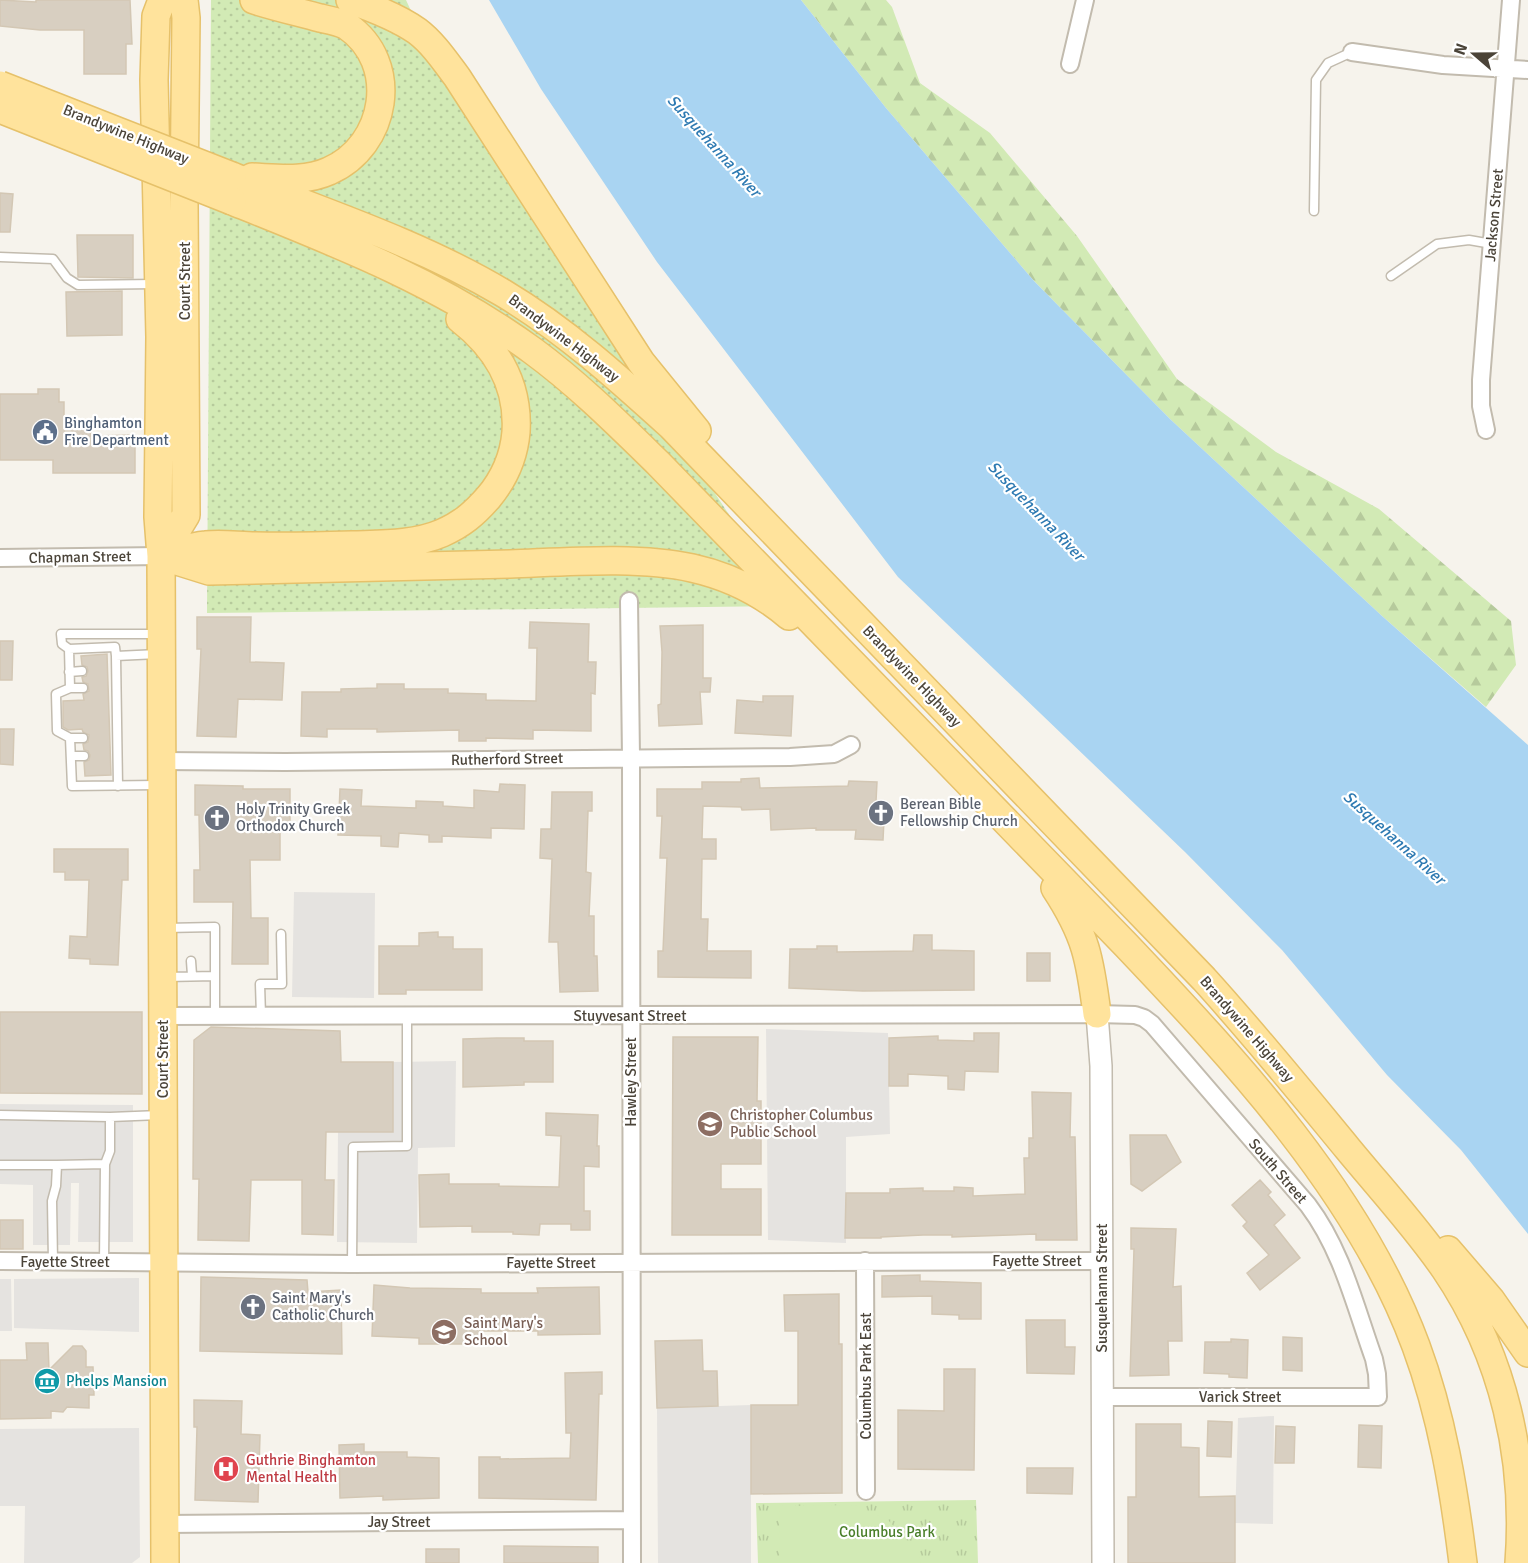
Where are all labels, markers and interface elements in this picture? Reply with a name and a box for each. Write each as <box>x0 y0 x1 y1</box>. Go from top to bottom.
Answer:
north arrow <box>1444 24 1504 84</box>
text: N <box>1450 41 1472 58</box>
water label: Susquehanna River <box>663 91 766 203</box>
street label: Brandywine Highway <box>60 101 192 167</box>
street label: Jackson Street <box>1481 168 1507 262</box>
street label: Court Street <box>176 242 194 320</box>
street label: Brandywine Highway <box>505 290 623 386</box>
place label: Binghamton Fire Department <box>64 414 169 449</box>
public building icon: Binghamton Fire Department <box>30 417 60 447</box>
water label: Susquehanna River <box>983 457 1090 566</box>
street label: Chapman Street <box>28 547 132 567</box>
street label: Brandywine Highway <box>859 621 965 731</box>
street label: Rutherford Street <box>451 749 563 769</box>
water label: Susquehanna River <box>1339 787 1451 890</box>
place label: Berean Bible Fellowship Church <box>900 795 1018 830</box>
church icon: Berean Bible Fellowship Church <box>866 798 896 828</box>
place label: Holy Trinity Greek Orthodox Church <box>236 800 351 835</box>
church icon: Holy Trinity Greek Orthodox Church <box>202 803 232 833</box>
street label: Brandywine Highway <box>1196 972 1298 1086</box>
street label: Stuyvesant Street <box>574 1007 686 1025</box>
street label: Court Street <box>154 1020 172 1098</box>
street label: Hawley Street <box>622 1037 640 1127</box>
place label: Christopher Columbus Public School <box>730 1106 873 1141</box>
school or university icon: Christopher Columbus Public School <box>695 1109 725 1139</box>
street label: South Street <box>1245 1135 1311 1207</box>
street label: Susquehanna Street <box>1093 1224 1111 1352</box>
street label: Fayette Street <box>992 1252 1082 1270</box>
street label: Fayette Street <box>20 1253 110 1271</box>
street label: Fayette Street <box>506 1254 596 1272</box>
place label: Saint Mary's Catholic Church <box>272 1289 374 1324</box>
church icon: Saint Mary's Catholic Church <box>238 1292 268 1322</box>
street label: Columbus Park East <box>857 1312 875 1440</box>
place label: Saint Mary's School <box>464 1314 543 1349</box>
school or university icon: Saint Mary's School <box>429 1317 459 1347</box>
museum icon: Phelps Mansion <box>32 1366 62 1396</box>
place label: Phelps Mansion <box>66 1372 167 1390</box>
street label: Varick Street <box>1199 1388 1281 1406</box>
place label: Guthrie Binghamton Mental Health <box>246 1451 376 1486</box>
hospital icon: Guthrie Binghamton Mental Health <box>211 1454 241 1484</box>
street label: Jay Street <box>367 1513 431 1531</box>
park label: Columbus Park <box>839 1523 935 1541</box>

